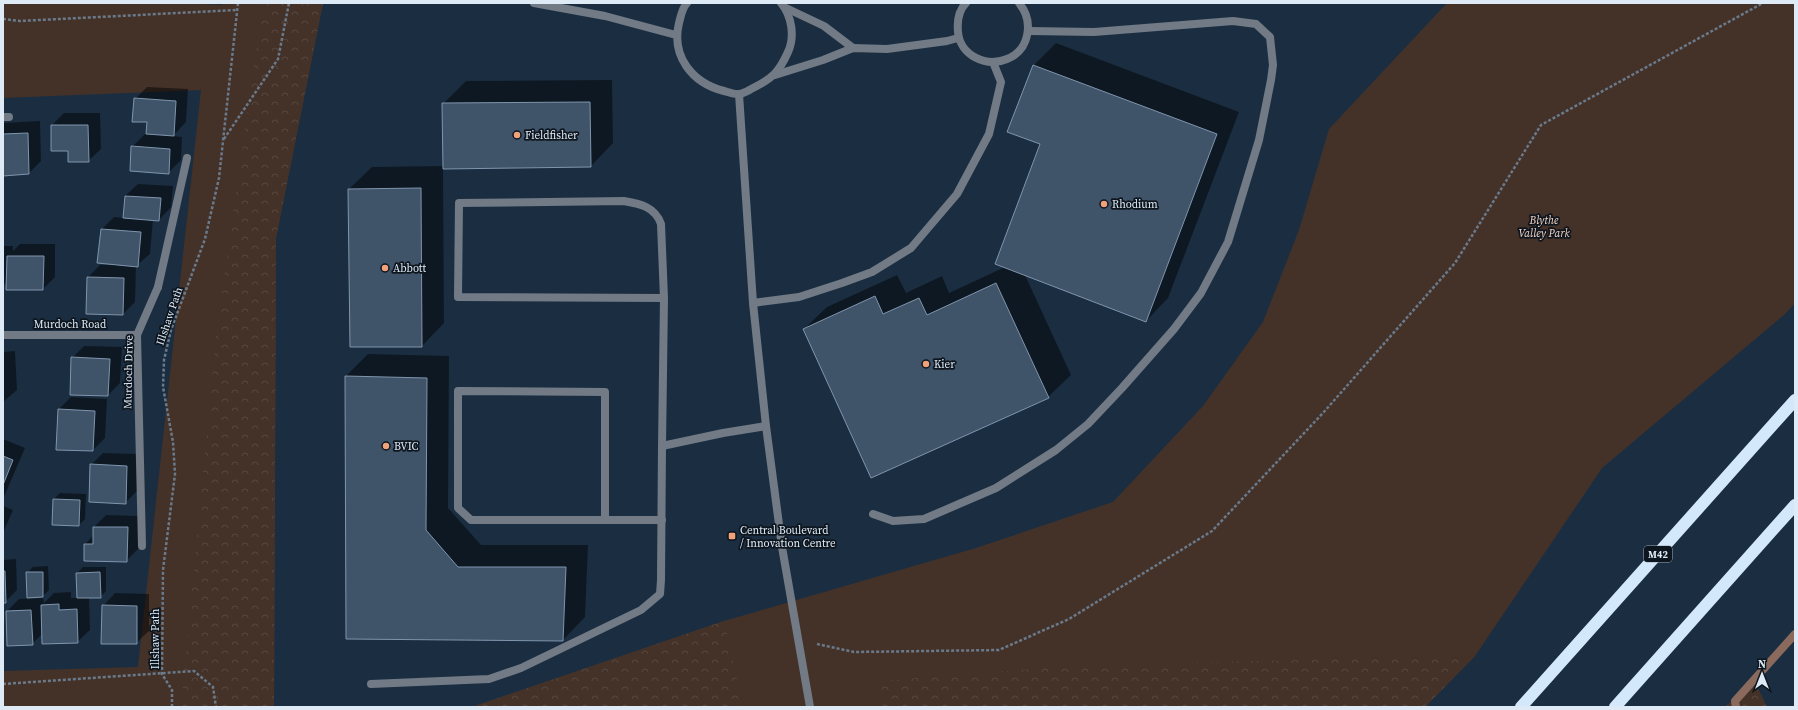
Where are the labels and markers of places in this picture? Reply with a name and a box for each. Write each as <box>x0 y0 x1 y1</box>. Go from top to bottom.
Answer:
place label: Fieldfisher <box>525 128 578 143</box>
marker: Fieldfisher <box>512 130 522 140</box>
place label: Rhodium <box>1112 197 1158 212</box>
marker: Rhodium <box>1099 199 1109 209</box>
place label: Abbott <box>393 261 426 276</box>
marker: Abbott <box>380 263 390 273</box>
place label: Kier <box>934 357 955 372</box>
marker: Kier <box>921 359 931 369</box>
place label: BVIC <box>394 439 419 454</box>
marker: BVIC <box>381 441 391 451</box>
place label: Central Boulevard / Innovation Centre <box>740 523 836 551</box>
marker: Central Boulevard / Innovation Centre <box>727 531 737 541</box>

